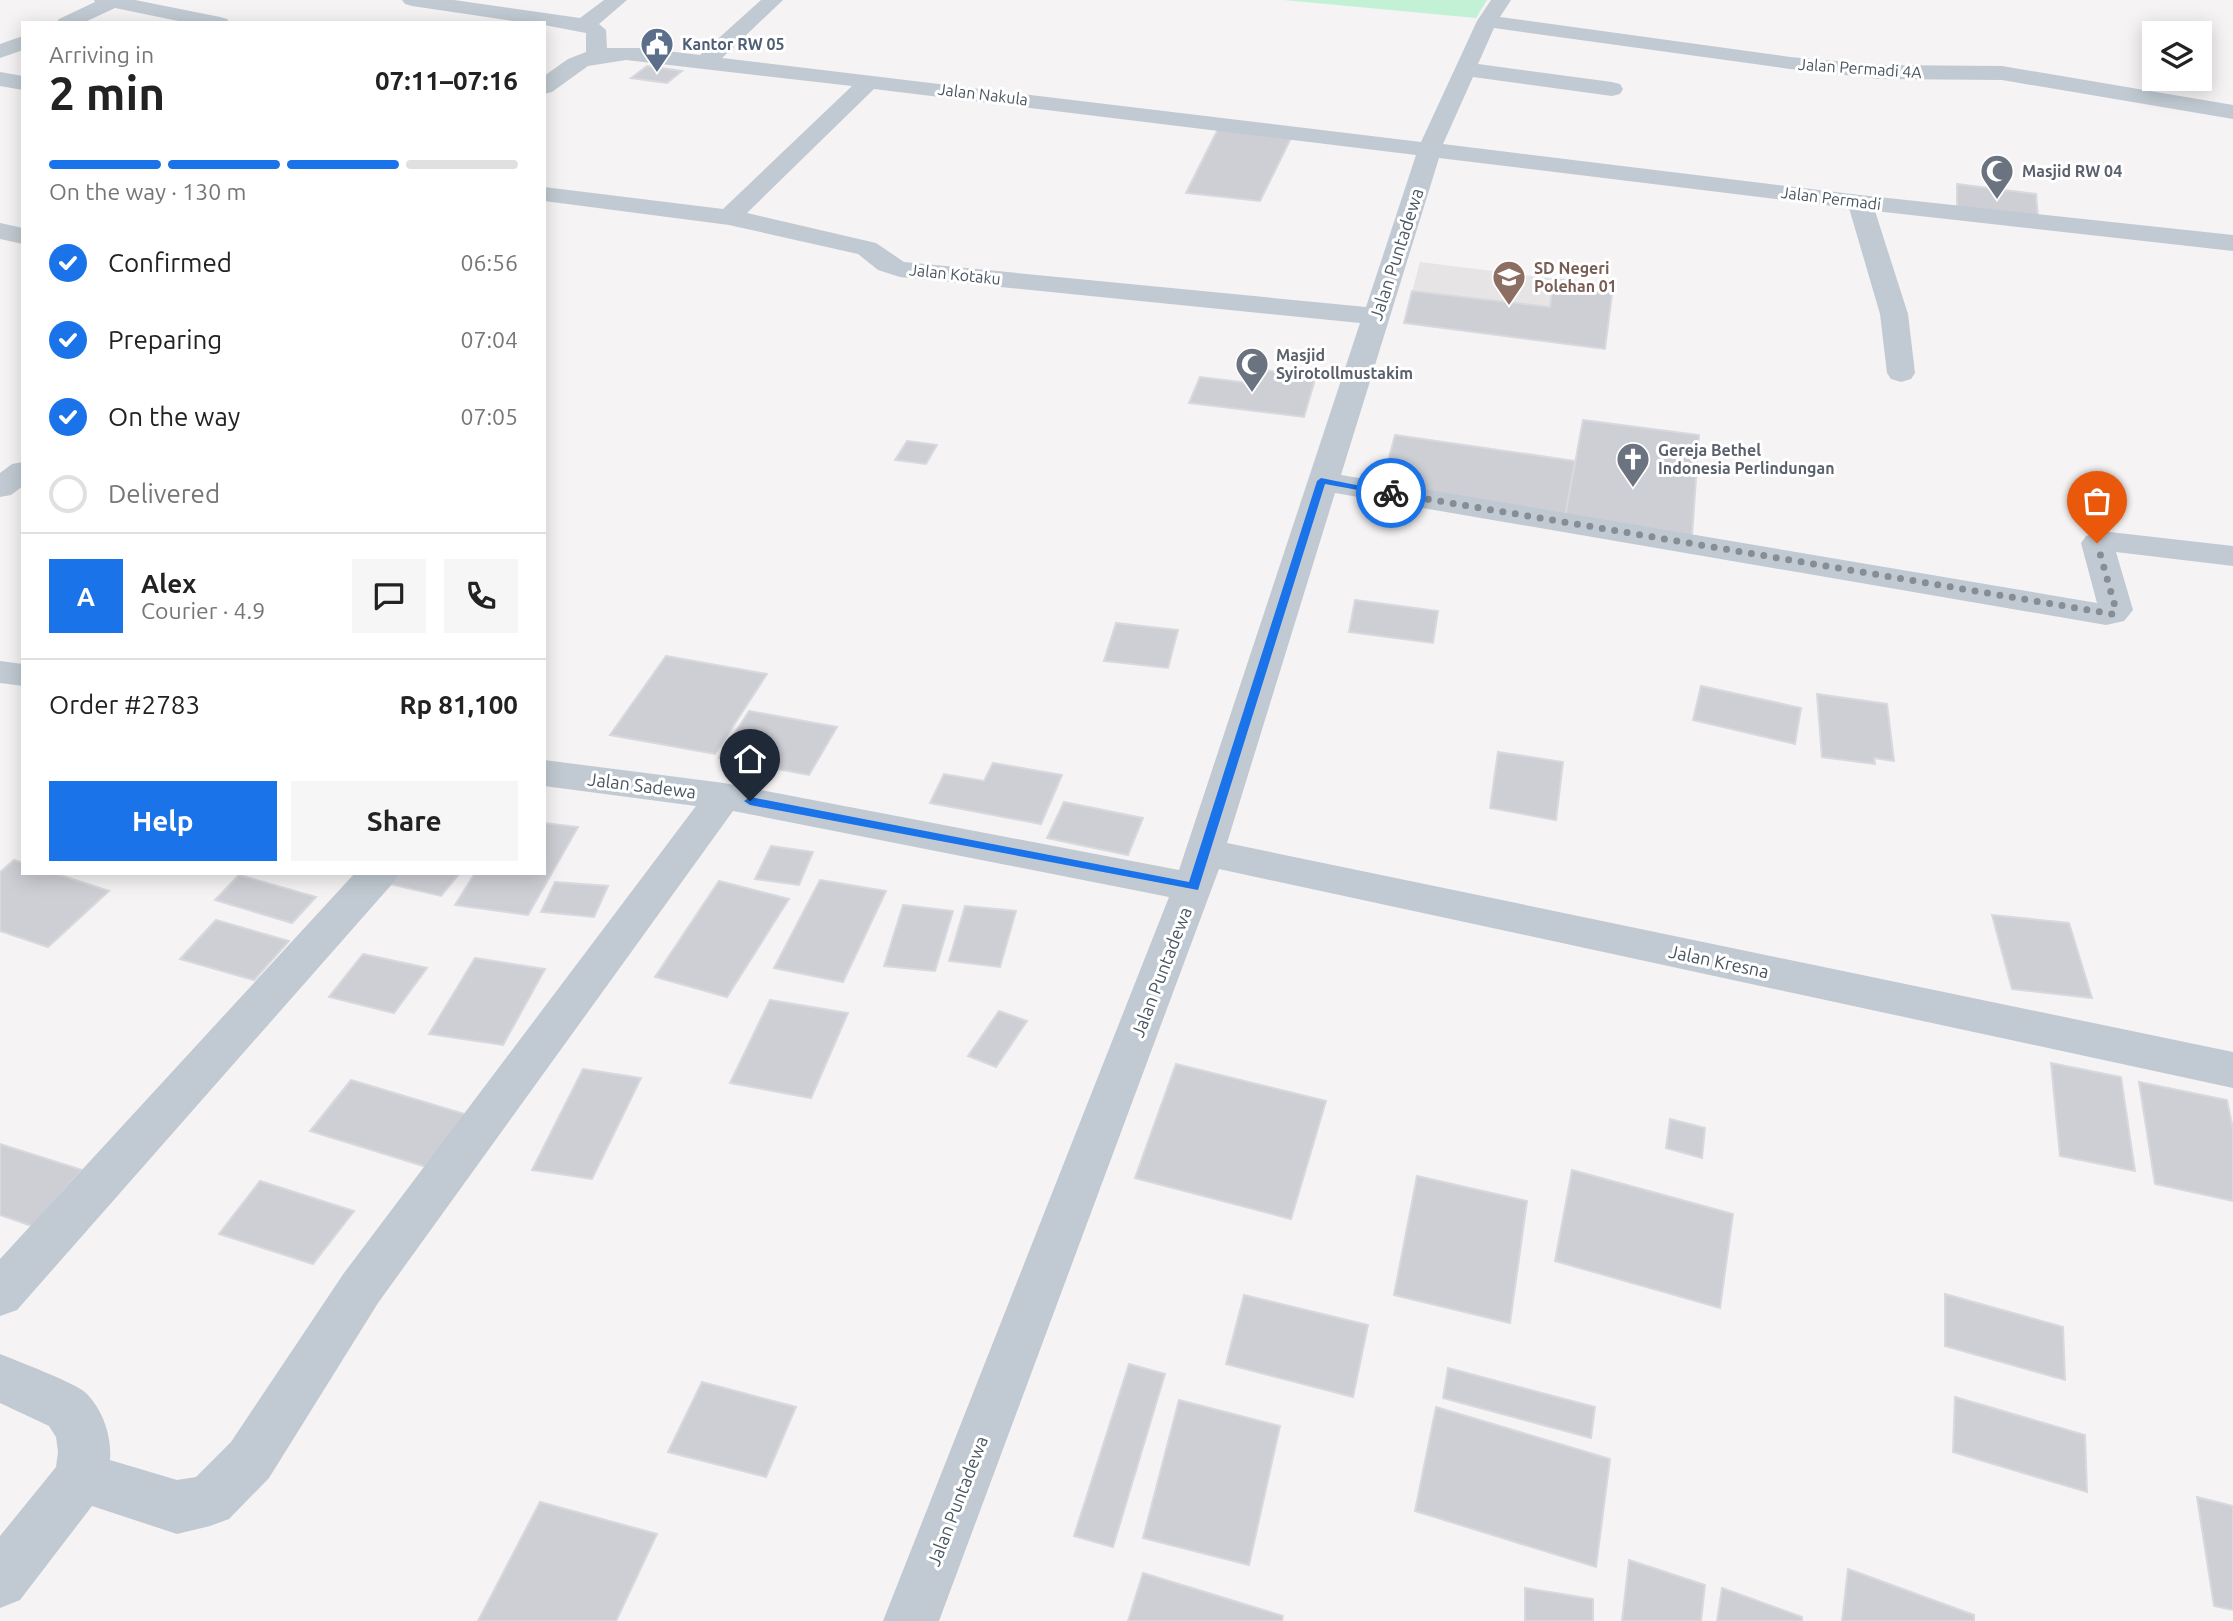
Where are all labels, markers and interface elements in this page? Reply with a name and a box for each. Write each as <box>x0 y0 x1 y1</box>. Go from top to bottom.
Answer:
map controls <box>2142 21 2212 91</box>
button: layers <box>2142 21 2212 91</box>
public building icon: Kantor RW 05 <box>638 25 676 74</box>
place label: Kantor RW 05 <box>682 35 785 53</box>
text: Arriving in <box>49 42 154 67</box>
street label: Jalan Permadi 4A <box>1798 55 1923 81</box>
text: 07:11–07:16 <box>375 66 518 95</box>
text: 2 min <box>49 67 165 119</box>
street label: Jalan Nakula <box>937 80 1029 108</box>
mosque icon: Masjid RW 04 <box>1978 152 2016 201</box>
place label: Masjid RW 04 <box>2022 162 2122 180</box>
text: On the way · 130 m <box>49 179 246 204</box>
street label: Jalan Permadi <box>1780 183 1882 213</box>
street label: Jalan Puntadewa <box>1365 185 1427 323</box>
icon: check <box>49 244 87 282</box>
text: Confirmed <box>108 248 232 277</box>
text: 06:56 <box>460 250 518 275</box>
school or university icon: SD Negeri Polehan 01 <box>1490 258 1528 307</box>
place label: SD Negeri Polehan 01 <box>1534 259 1617 295</box>
street label: Jalan Kotaku <box>908 260 1002 288</box>
icon: check <box>49 321 87 359</box>
text: Preparing <box>108 325 222 354</box>
text: 07:04 <box>460 327 518 352</box>
mosque icon: Masjid Syirotollmustakim <box>1233 345 1271 394</box>
place label: Masjid Syirotollmustakim <box>1276 346 1413 382</box>
icon: check <box>49 398 87 436</box>
text: On the way <box>108 402 240 431</box>
text: 07:05 <box>460 404 518 429</box>
church icon: Gereja Bethel Indonesia Perlindungan <box>1614 440 1652 489</box>
place label: Gereja Bethel Indonesia Perlindungan <box>1658 441 1835 477</box>
courier <box>1356 458 1426 528</box>
pin <box>2067 471 2127 543</box>
icon: bike <box>1372 474 1410 512</box>
text: Delivered <box>108 479 220 508</box>
icon: bag <box>2078 482 2116 520</box>
button: chat <box>352 559 426 633</box>
button: phone <box>444 559 518 633</box>
text: Alex <box>141 569 196 598</box>
text: A <box>77 582 95 611</box>
text: Courier · 4.9 <box>141 598 265 623</box>
text: Order #2783 <box>49 690 200 719</box>
text: Rp 81,100 <box>399 690 518 719</box>
pin <box>720 729 780 801</box>
icon: home <box>731 740 769 778</box>
street label: Jalan Sadewa <box>587 768 697 802</box>
button: Help <box>49 781 277 861</box>
button: Share <box>291 781 518 861</box>
street label: Jalan Puntadewa <box>1127 904 1195 1040</box>
street label: Jalan Kresna <box>1667 941 1771 981</box>
street label: Jalan Puntadewa <box>923 1433 991 1569</box>

